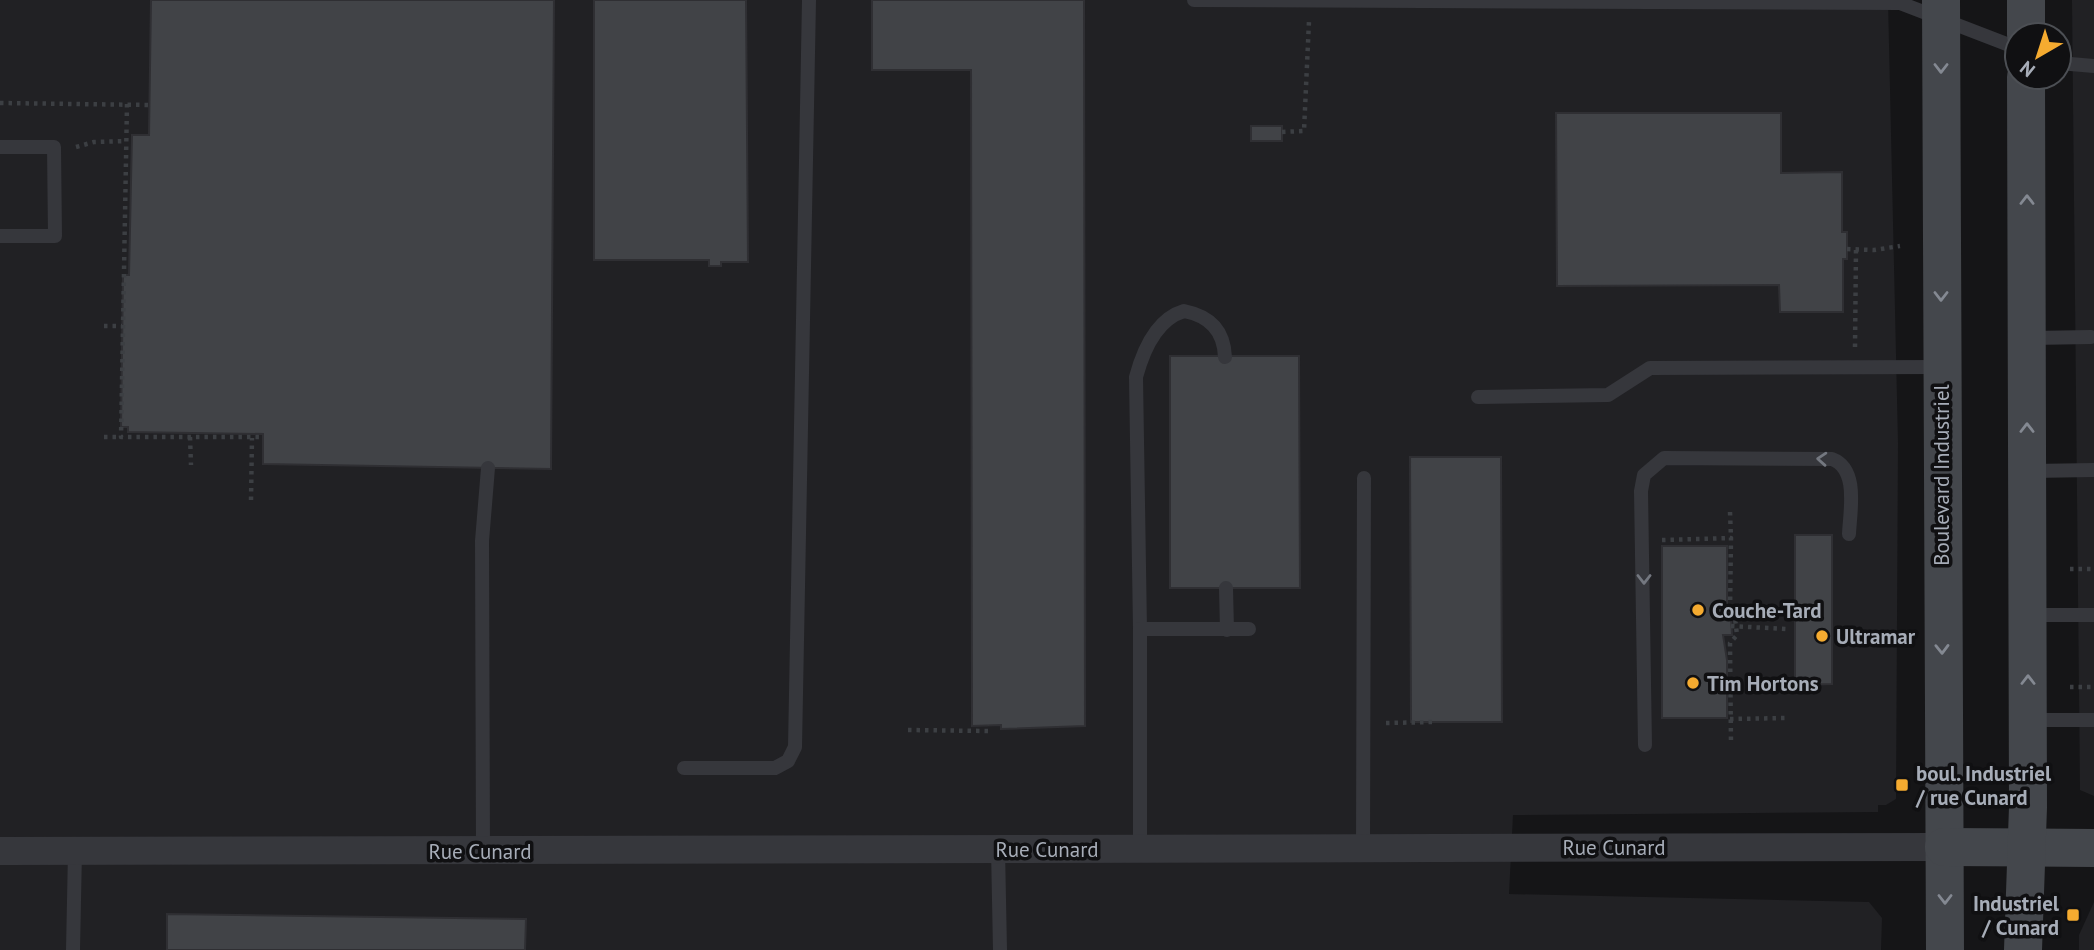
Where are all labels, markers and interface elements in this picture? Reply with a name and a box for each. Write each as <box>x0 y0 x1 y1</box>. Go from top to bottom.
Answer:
north arrow <box>2003 21 2073 91</box>
text: N <box>2015 56 2040 82</box>
one-way arrow <box>1933 63 1949 74</box>
one-way arrow <box>2019 195 2035 205</box>
one-way arrow <box>1933 291 1949 301</box>
street label: Boulevard Industriel <box>1928 384 1955 566</box>
one-way arrow <box>2019 422 2035 433</box>
one-way arrow <box>1816 452 1827 467</box>
one-way arrow <box>1636 574 1652 585</box>
place label: Couche-Tard <box>1712 597 1822 624</box>
marker: Couche-Tard <box>1690 602 1706 618</box>
place label: Ultramar <box>1836 623 1916 650</box>
marker: Ultramar <box>1814 628 1830 644</box>
one-way arrow <box>1934 644 1950 655</box>
place label: Tim Hortons <box>1707 670 1819 697</box>
one-way arrow <box>2020 674 2036 685</box>
marker: Tim Hortons <box>1685 675 1701 691</box>
place label: boul. Industriel / rue Cunard <box>1915 760 2052 811</box>
marker: boul. Industriel / rue Cunard <box>1894 777 1910 793</box>
street label: Rue Cunard <box>1562 834 1666 861</box>
street label: Rue Cunard <box>995 836 1099 863</box>
street label: Rue Cunard <box>428 838 532 865</box>
place label: Industriel / Cunard <box>1973 890 2060 941</box>
one-way arrow <box>1937 894 1953 904</box>
marker: Industriel / Cunard <box>2065 907 2081 923</box>

